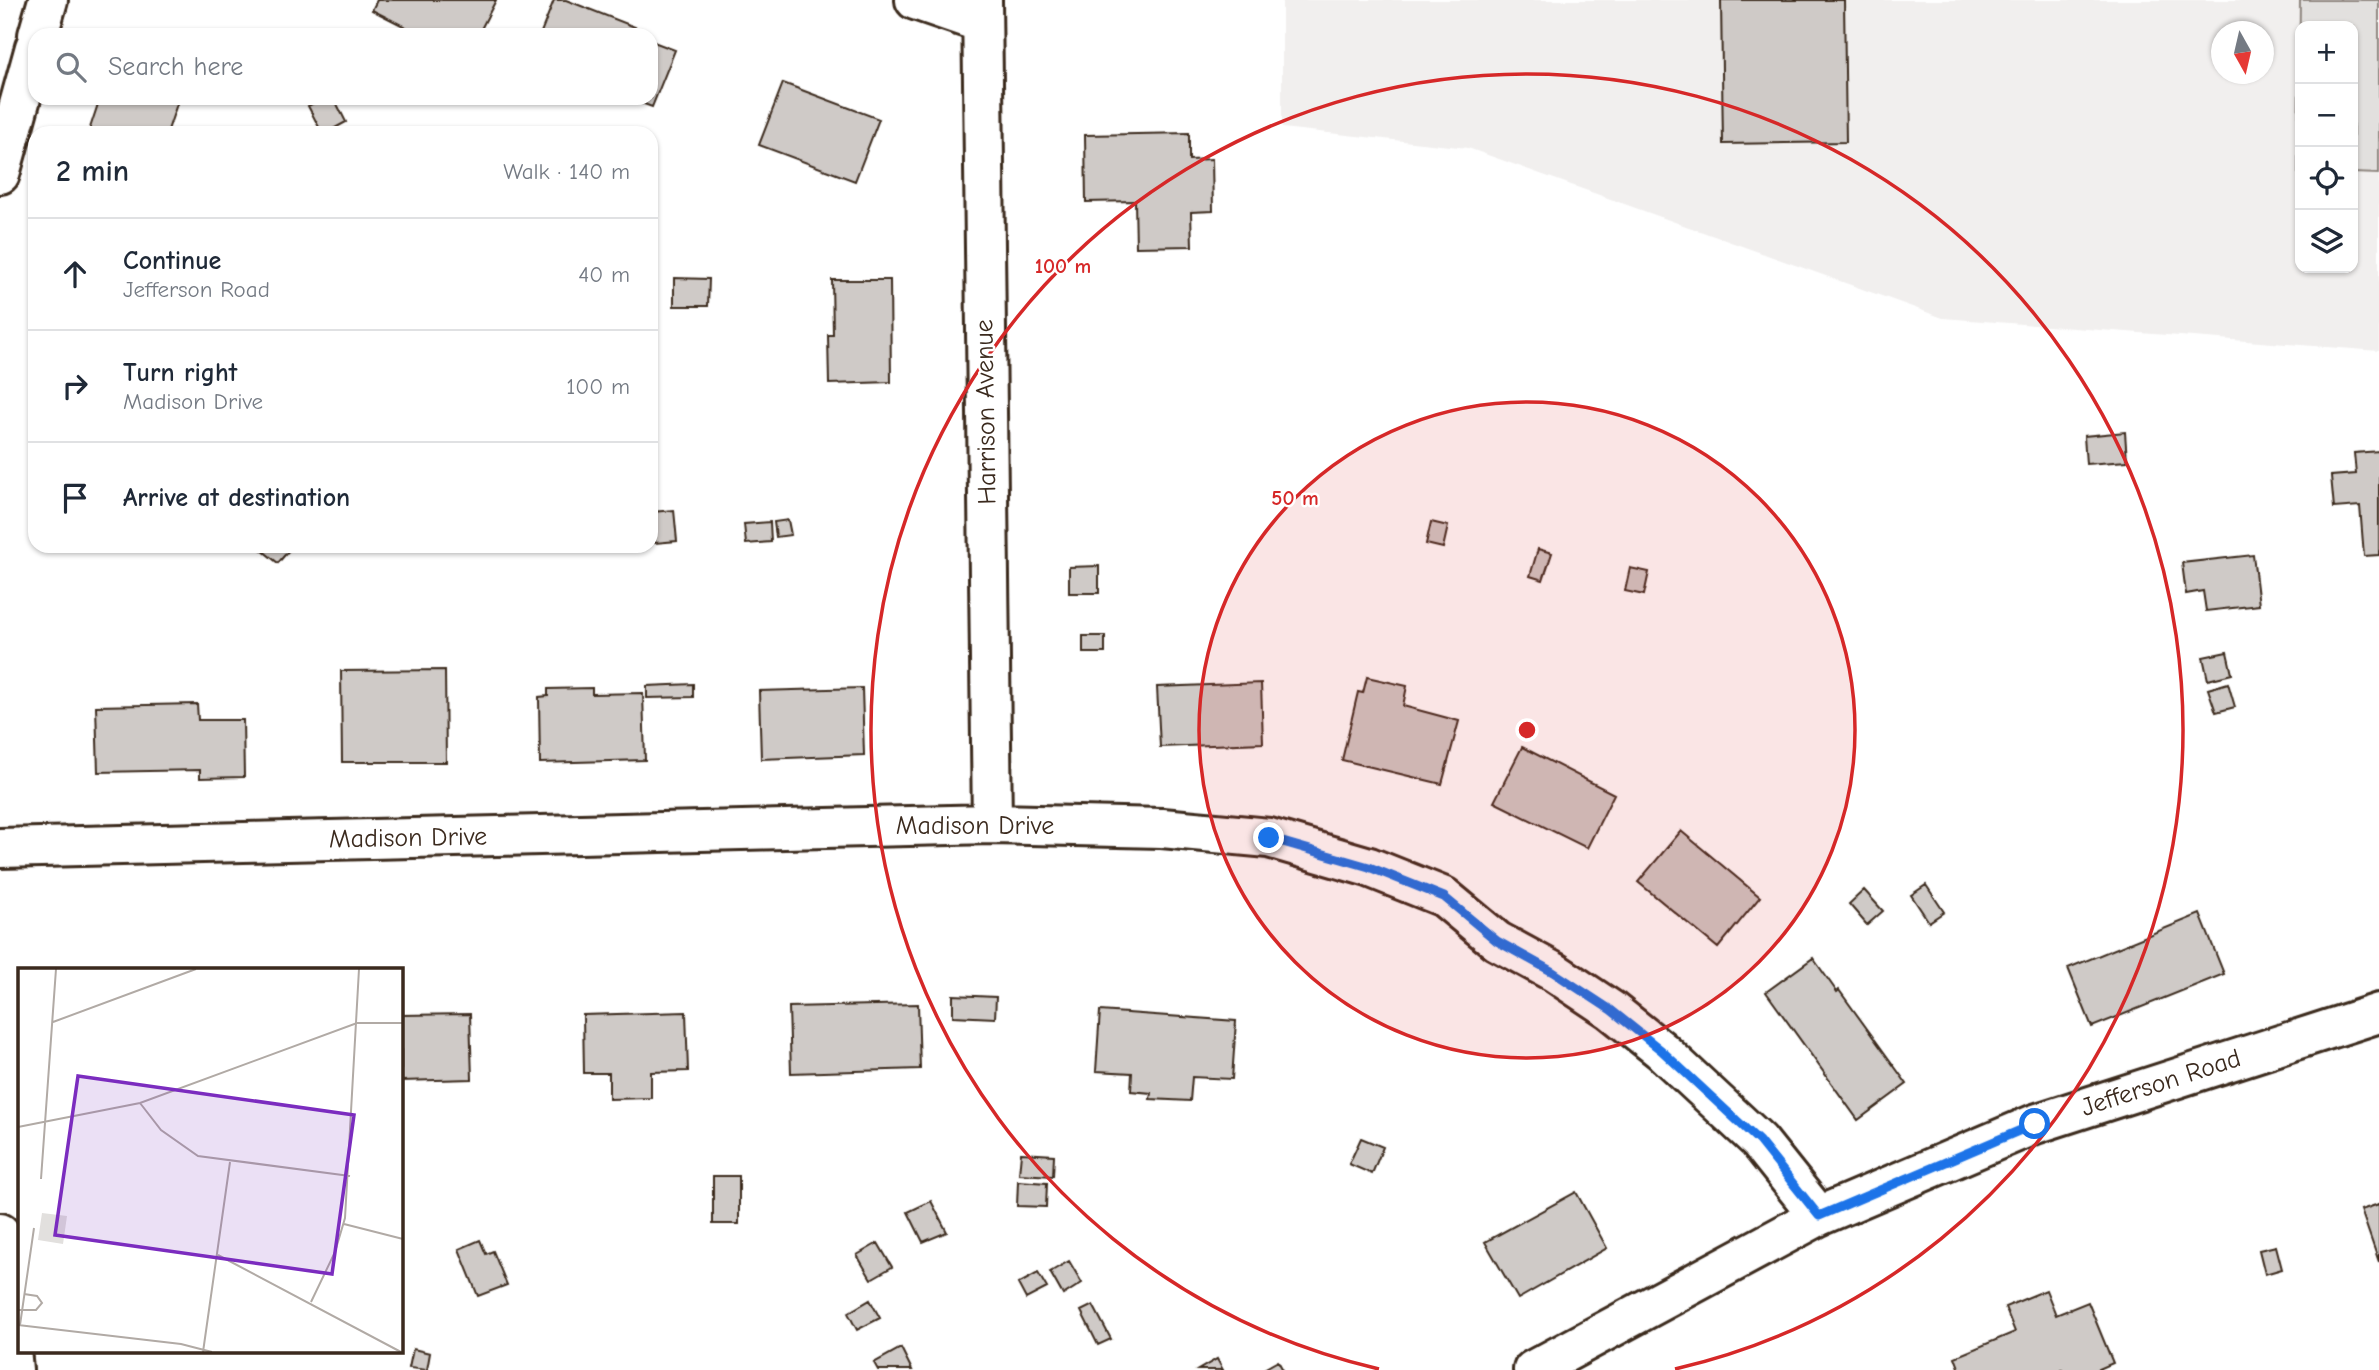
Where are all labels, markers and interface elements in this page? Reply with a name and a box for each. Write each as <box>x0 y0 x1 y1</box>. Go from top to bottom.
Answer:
north arrow <box>2211 21 2274 84</box>
map controls <box>2295 21 2358 273</box>
button: + <box>2295 21 2358 84</box>
search box <box>28 28 658 105</box>
icon: search <box>52 48 90 86</box>
text: Search here <box>108 52 243 82</box>
button: − <box>2295 84 2358 147</box>
button: locate <box>2295 147 2358 210</box>
text: 2 min <box>56 154 129 189</box>
text: Walk · 140 m <box>503 158 630 185</box>
button: layers <box>2295 210 2358 273</box>
text: Continue <box>123 246 221 276</box>
text: 100 m <box>1035 254 1091 278</box>
icon: ahead <box>56 255 94 293</box>
text: 40 m <box>578 261 630 288</box>
text: Jefferson Road <box>123 276 270 303</box>
street label: Harrison Avenue <box>969 319 1003 505</box>
text: Turn right <box>123 358 237 388</box>
icon: right <box>56 367 94 405</box>
text: 100 m <box>566 373 630 400</box>
text: Madison Drive <box>123 388 263 415</box>
icon: arrive <box>56 479 94 517</box>
text: Arrive at destination <box>123 483 350 513</box>
text: 50 m <box>1271 486 1319 510</box>
centre of rings <box>1515 718 1539 742</box>
street label: Madison Drive <box>896 811 1054 841</box>
street label: Madison Drive <box>329 822 487 854</box>
route end <box>1253 822 1284 853</box>
inset map <box>18 968 402 1352</box>
street label: Jefferson Road <box>2077 1043 2245 1123</box>
route start <box>2019 1108 2050 1139</box>

